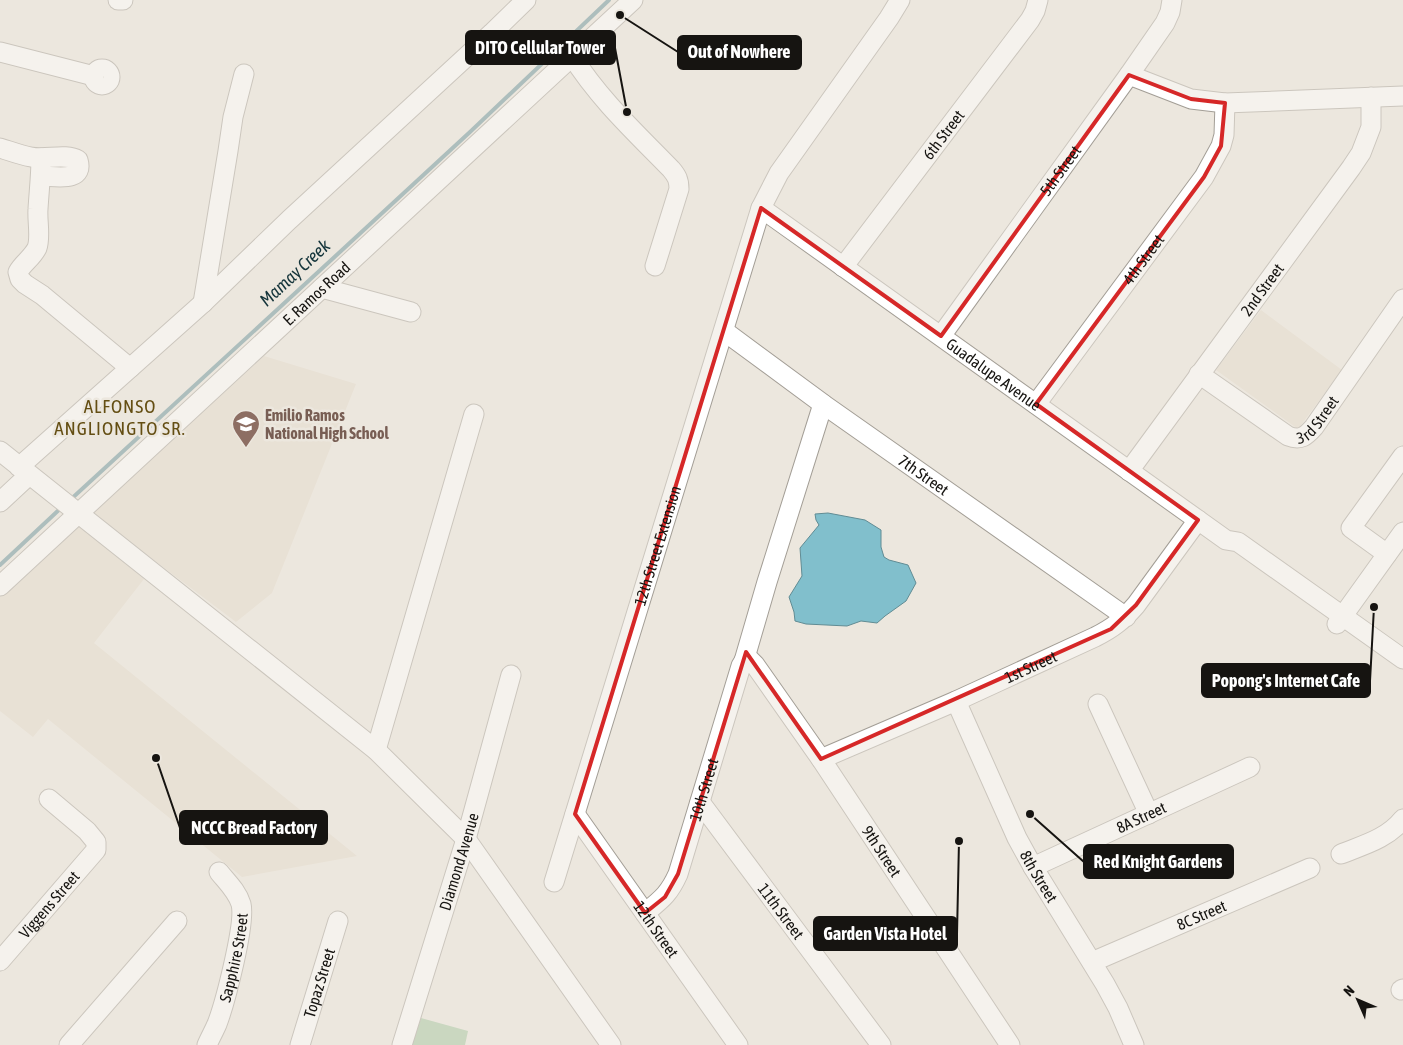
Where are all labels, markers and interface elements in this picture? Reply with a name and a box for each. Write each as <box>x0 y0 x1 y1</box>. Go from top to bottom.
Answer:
callout: DITO Cellular Tower <box>466 31 615 64</box>
callout: Out of Nowhere <box>678 36 801 69</box>
text: DITO Cellular Tower <box>475 37 606 58</box>
text: Out of Nowhere <box>688 41 790 62</box>
street label: 6th Street <box>919 106 968 163</box>
street label: 5th Street <box>1036 142 1084 199</box>
street label: 4th Street <box>1119 231 1168 288</box>
water label: Mamay Creek <box>255 234 335 310</box>
street label: E. Ramos Road <box>279 258 354 329</box>
street label: 2nd Street <box>1237 260 1287 319</box>
street label: Guadalupe Avenue <box>943 334 1045 414</box>
street label: 3rd Street <box>1295 392 1342 447</box>
district label: ALFONSO ANGLIONGTO SR. <box>54 395 186 439</box>
place label: Emilio Ramos National High School <box>265 406 390 442</box>
school or university icon: Emilio Ramos National High School <box>231 409 261 448</box>
street label: 7th Street <box>895 451 953 499</box>
street label: 12th Street Extension <box>630 483 684 608</box>
street label: 1st Street <box>1002 647 1060 686</box>
callout: Popong's Internet Cafe <box>1202 664 1370 697</box>
text: Popong's Internet Cafe <box>1212 670 1360 691</box>
street label: 10th Street <box>686 756 722 823</box>
street label: 8A Street <box>1113 798 1169 836</box>
callout: NCCC Bread Factory <box>180 811 327 844</box>
street label: Diamond Avenue <box>435 811 482 913</box>
text: NCCC Bread Factory <box>191 817 318 838</box>
street label: 9th Street <box>859 822 905 880</box>
callout: Red Knight Gardens <box>1084 845 1233 878</box>
street label: 8th Street <box>1017 847 1062 906</box>
text: Red Knight Gardens <box>1094 851 1223 872</box>
street label: Viggens Street <box>15 867 83 941</box>
street label: 11th Street <box>755 880 808 943</box>
street label: 8C Street <box>1174 896 1229 933</box>
street label: 12th Street <box>630 898 683 961</box>
street label: Sapphire Street <box>215 912 251 1004</box>
callout: Garden Vista Hotel <box>814 917 957 950</box>
text: Garden Vista Hotel <box>823 923 947 944</box>
street label: Topaz Street <box>300 946 338 1020</box>
north arrow <box>1333 975 1383 1025</box>
text: N <box>1340 982 1357 999</box>

